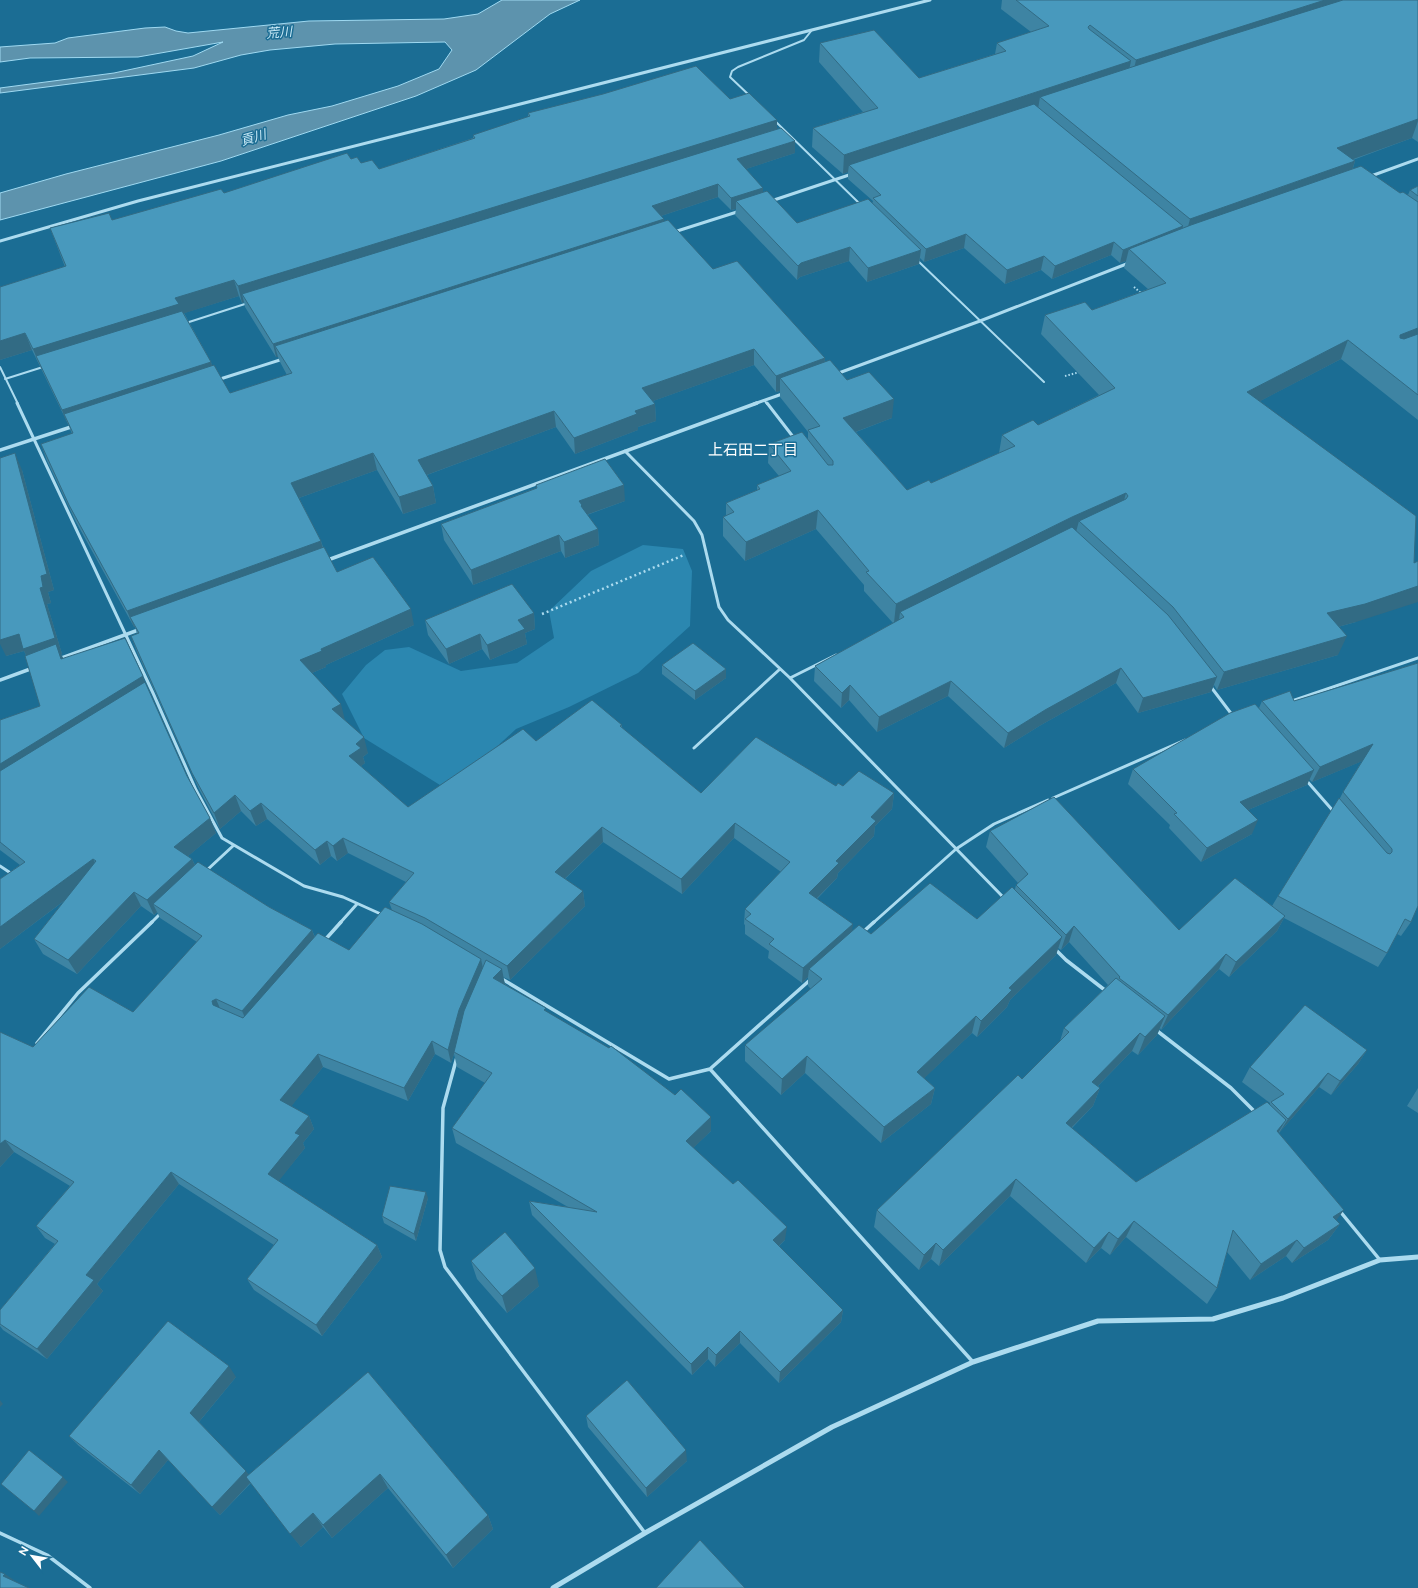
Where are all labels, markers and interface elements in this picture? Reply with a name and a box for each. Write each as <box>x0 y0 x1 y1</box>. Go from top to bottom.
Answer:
water label: 荒川 <box>265 24 295 41</box>
water label: 貢川 <box>239 126 270 148</box>
district label: 上石田二丁目 <box>708 441 798 459</box>
north arrow <box>12 1536 52 1576</box>
text: N <box>16 1544 32 1558</box>

